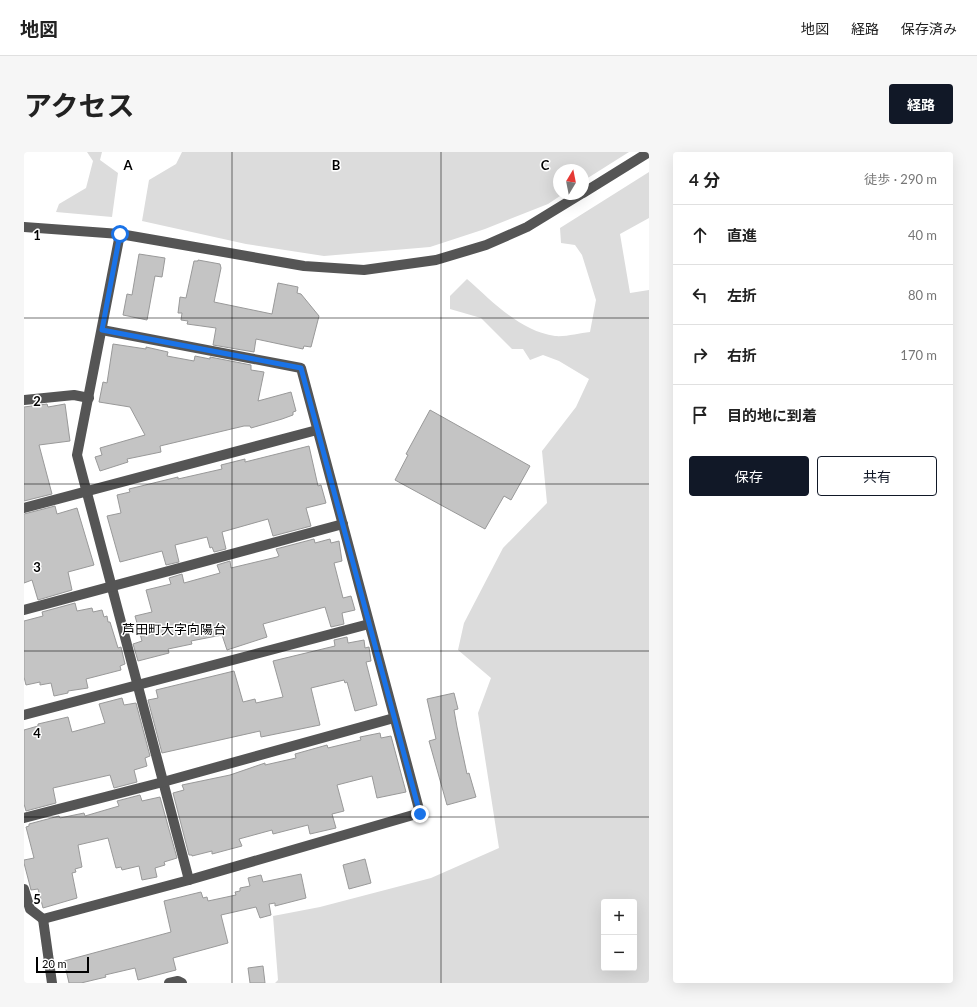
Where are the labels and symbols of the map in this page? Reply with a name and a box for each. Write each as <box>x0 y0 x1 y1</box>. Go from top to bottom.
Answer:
text: A <box>122 157 133 173</box>
text: B <box>332 157 341 173</box>
text: C <box>541 157 550 173</box>
north arrow <box>553 164 589 200</box>
route start <box>111 225 129 243</box>
text: 1 <box>33 227 41 243</box>
text: 2 <box>33 393 41 409</box>
text: 3 <box>33 559 41 575</box>
district label: 芦田町大字向陽台 <box>122 621 226 637</box>
text: 4 <box>33 725 41 741</box>
route end <box>411 805 429 823</box>
text: 5 <box>33 891 41 907</box>
scale bar <box>36 955 89 974</box>

